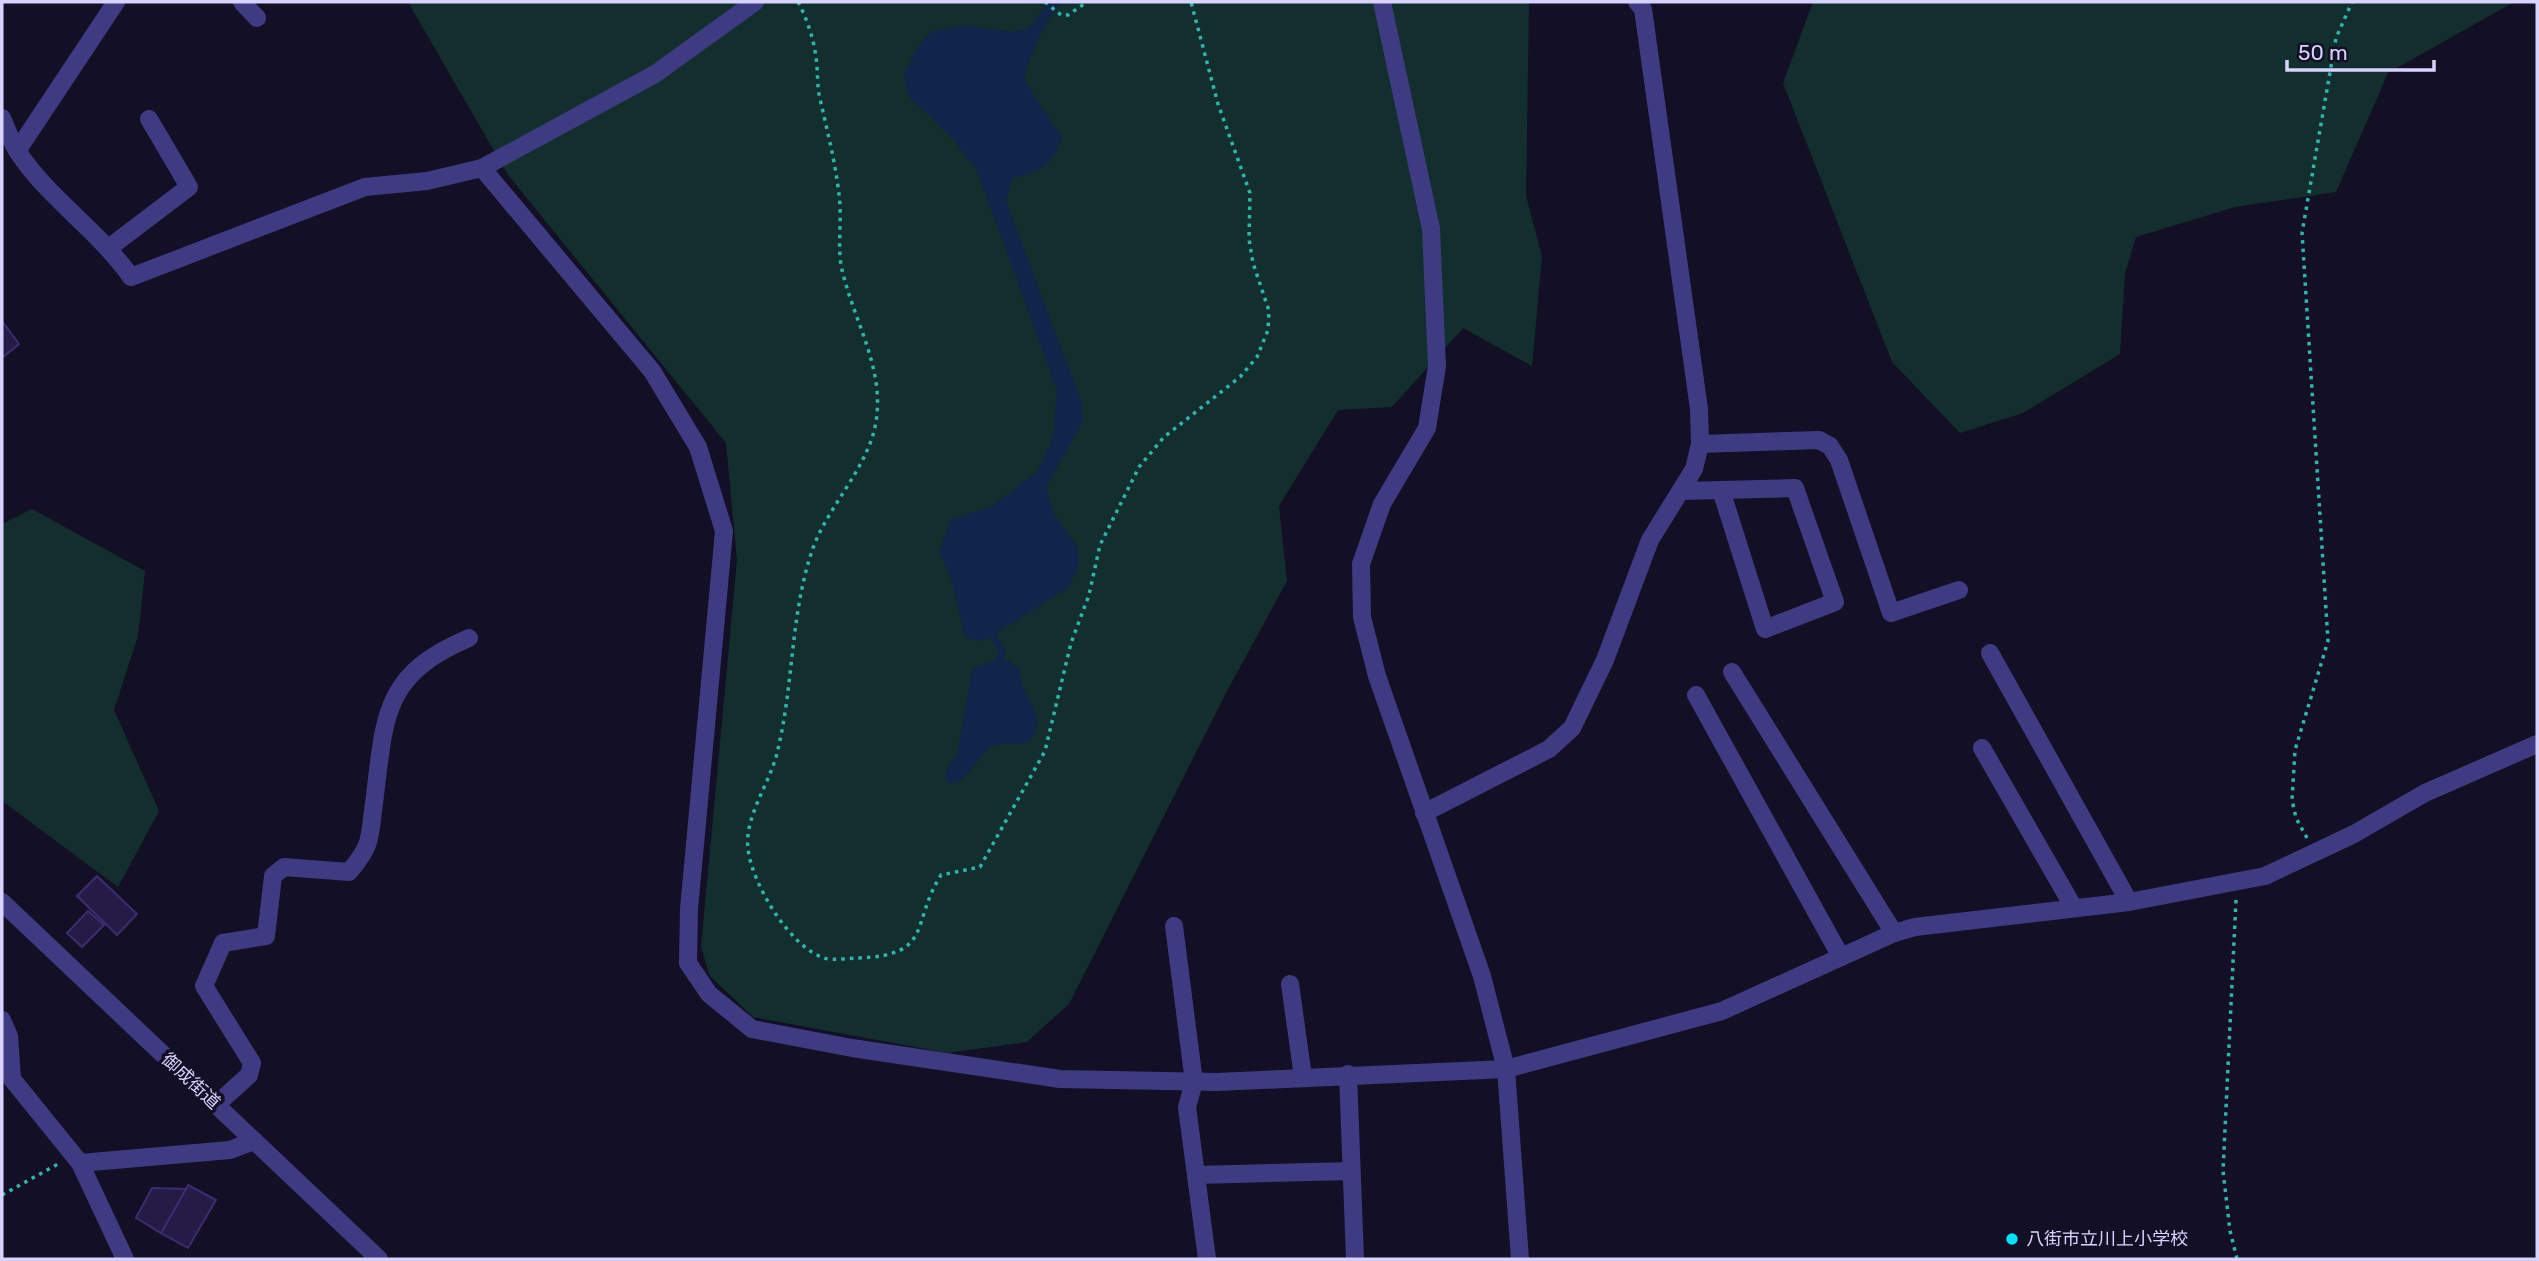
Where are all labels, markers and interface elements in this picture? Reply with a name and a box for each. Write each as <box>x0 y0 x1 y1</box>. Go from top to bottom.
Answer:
scale bar <box>2287 28 2434 72</box>
text: 50 m <box>2298 40 2348 65</box>
street label: 御成街道 <box>157 1048 225 1114</box>
place label: 八街市立川上小学校 <box>2026 1228 2188 1250</box>
marker: 八街市立川上小学校 <box>2004 1231 2020 1247</box>

